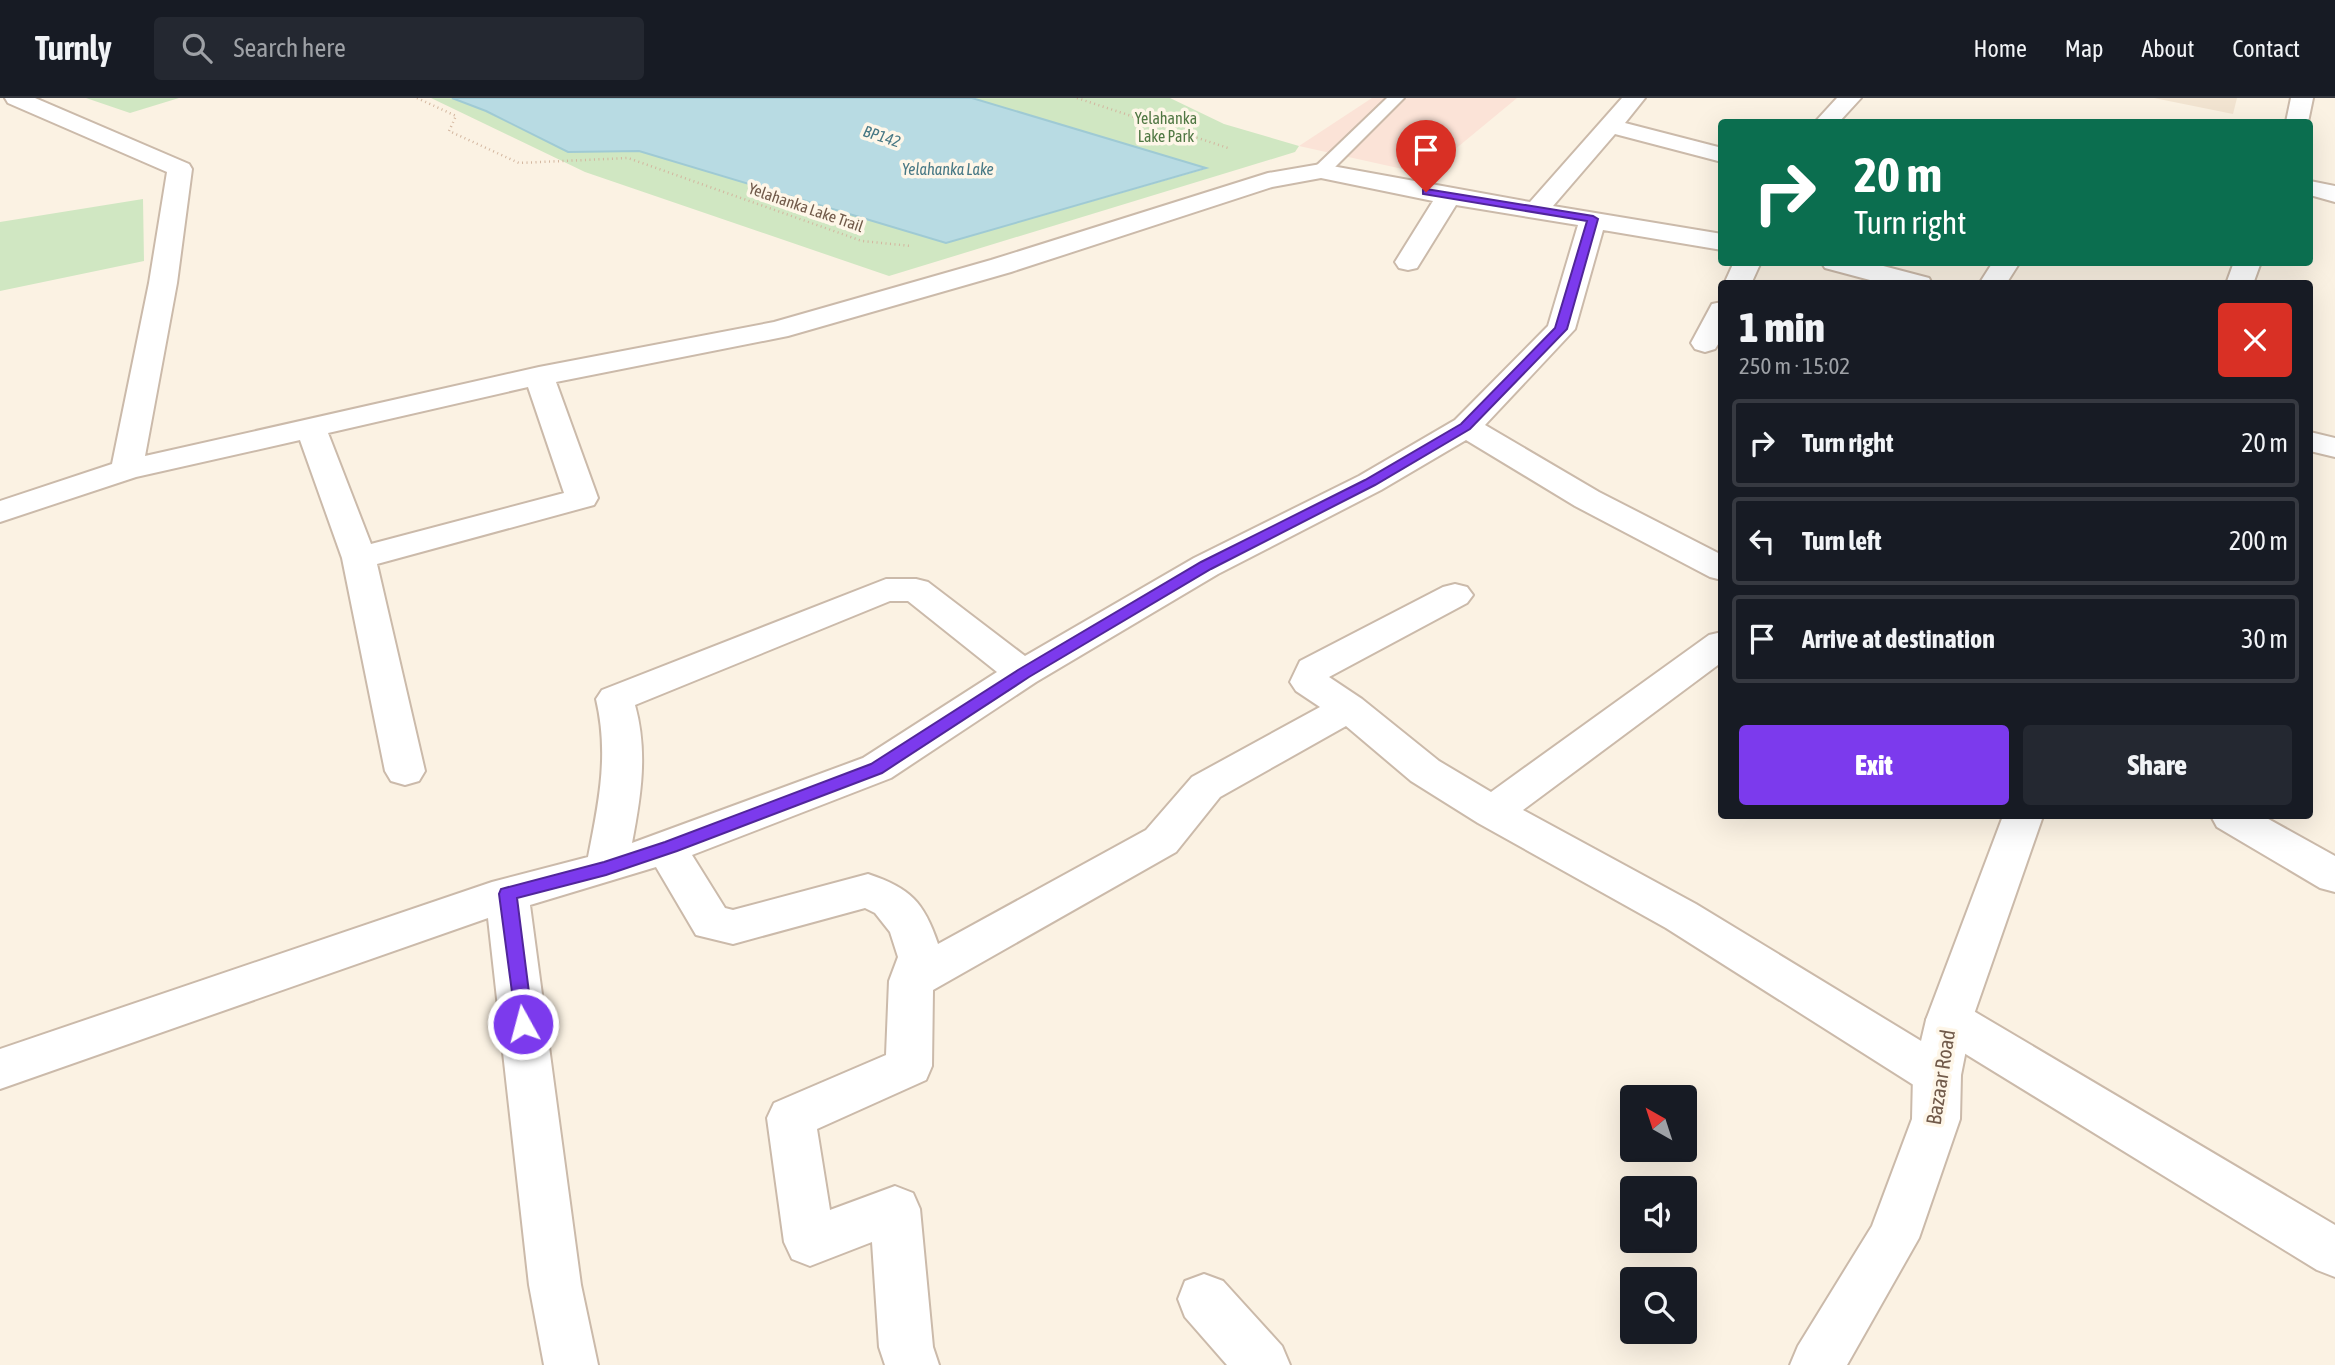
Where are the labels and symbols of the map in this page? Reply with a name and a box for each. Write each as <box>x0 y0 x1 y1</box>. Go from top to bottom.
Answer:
park label: Yelahanka Lake Park <box>1135 109 1197 145</box>
pin <box>1396 120 1456 192</box>
water label: BP142 <box>861 122 903 151</box>
water label: Yelahanka Lake <box>902 160 994 178</box>
street label: Yelahanka Lake Trail <box>746 179 867 235</box>
position arrow <box>486 987 560 1061</box>
street label: Bazaar Road <box>1921 1028 1959 1126</box>
north arrow <box>1620 1085 1698 1162</box>

